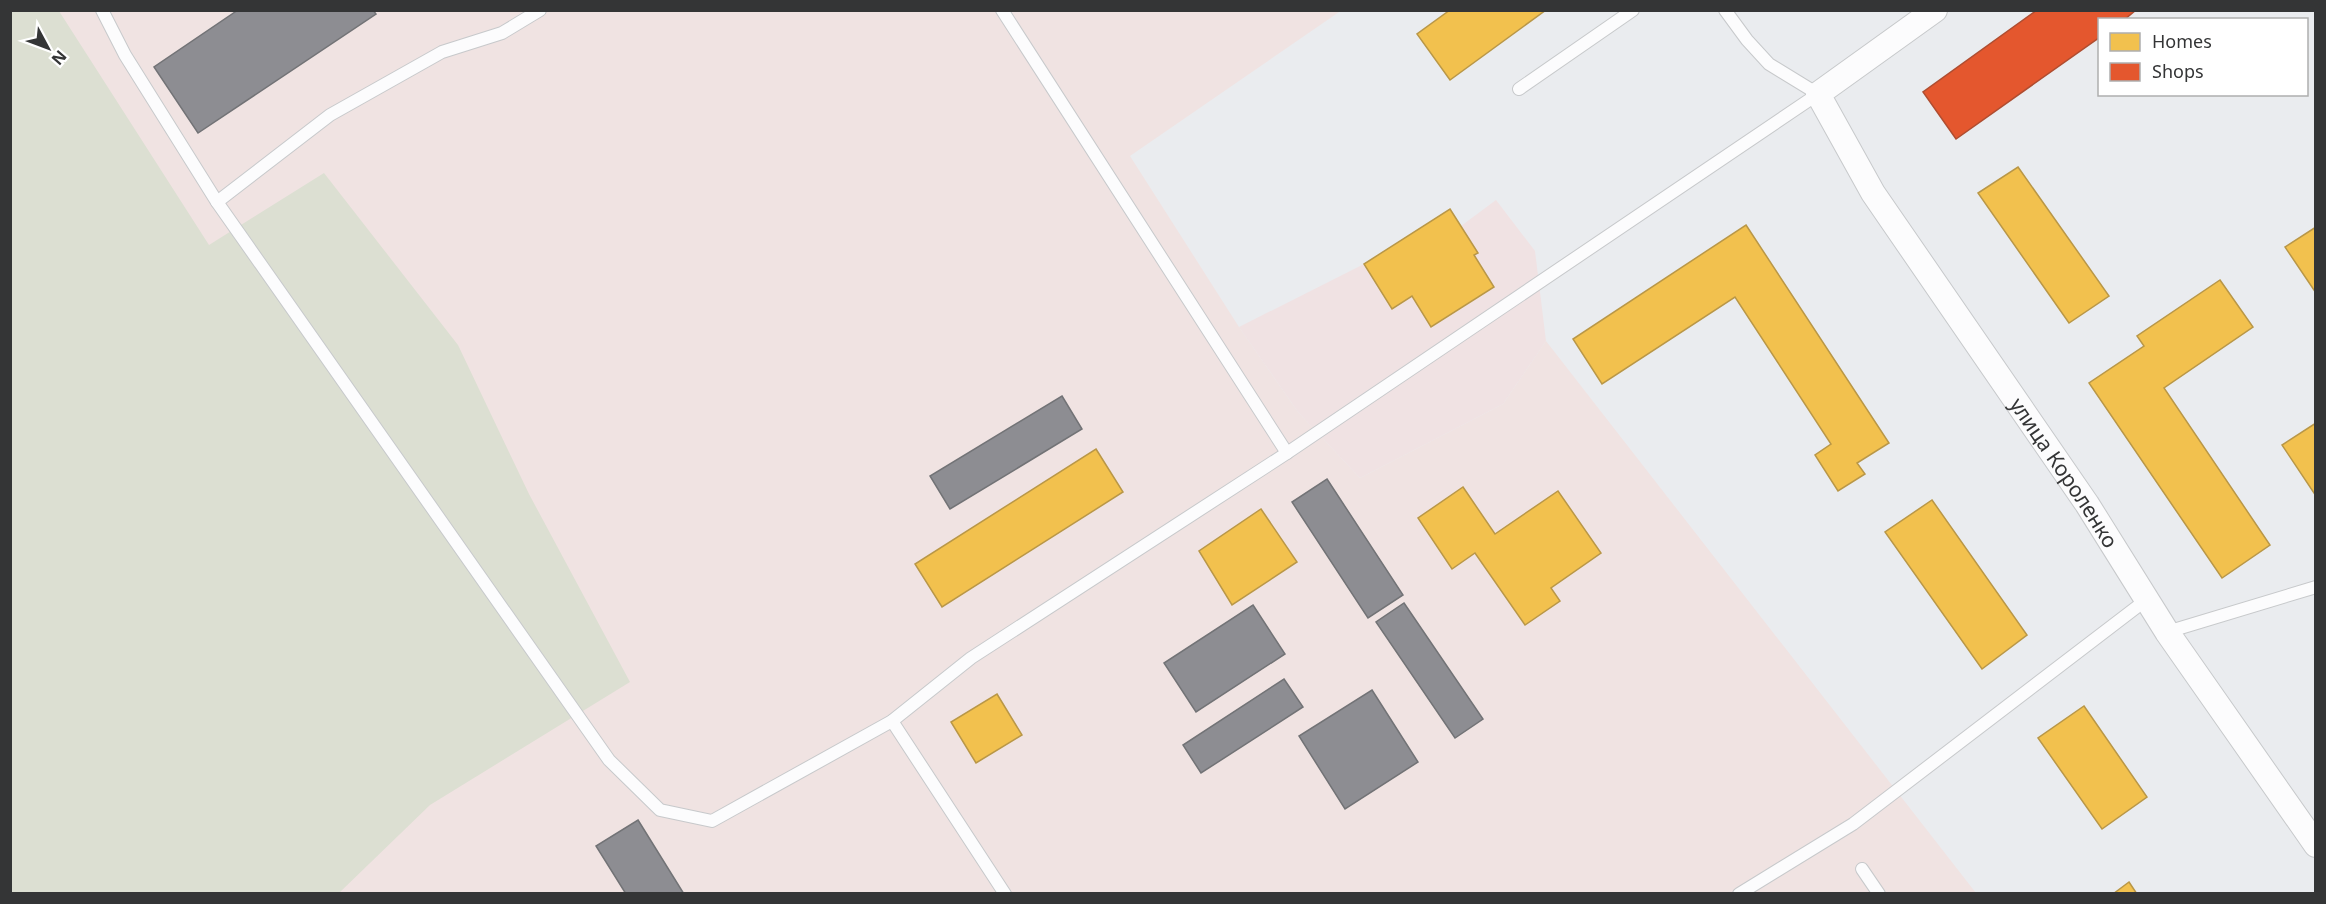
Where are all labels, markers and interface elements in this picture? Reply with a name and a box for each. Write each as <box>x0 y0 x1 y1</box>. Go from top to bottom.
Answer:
north arrow <box>18 18 78 78</box>
legend <box>2098 18 2308 96</box>
text: Homes <box>2152 29 2212 53</box>
text: N <box>47 46 72 70</box>
text: Shops <box>2152 59 2204 83</box>
street label: улица Короленко <box>2004 392 2125 553</box>

